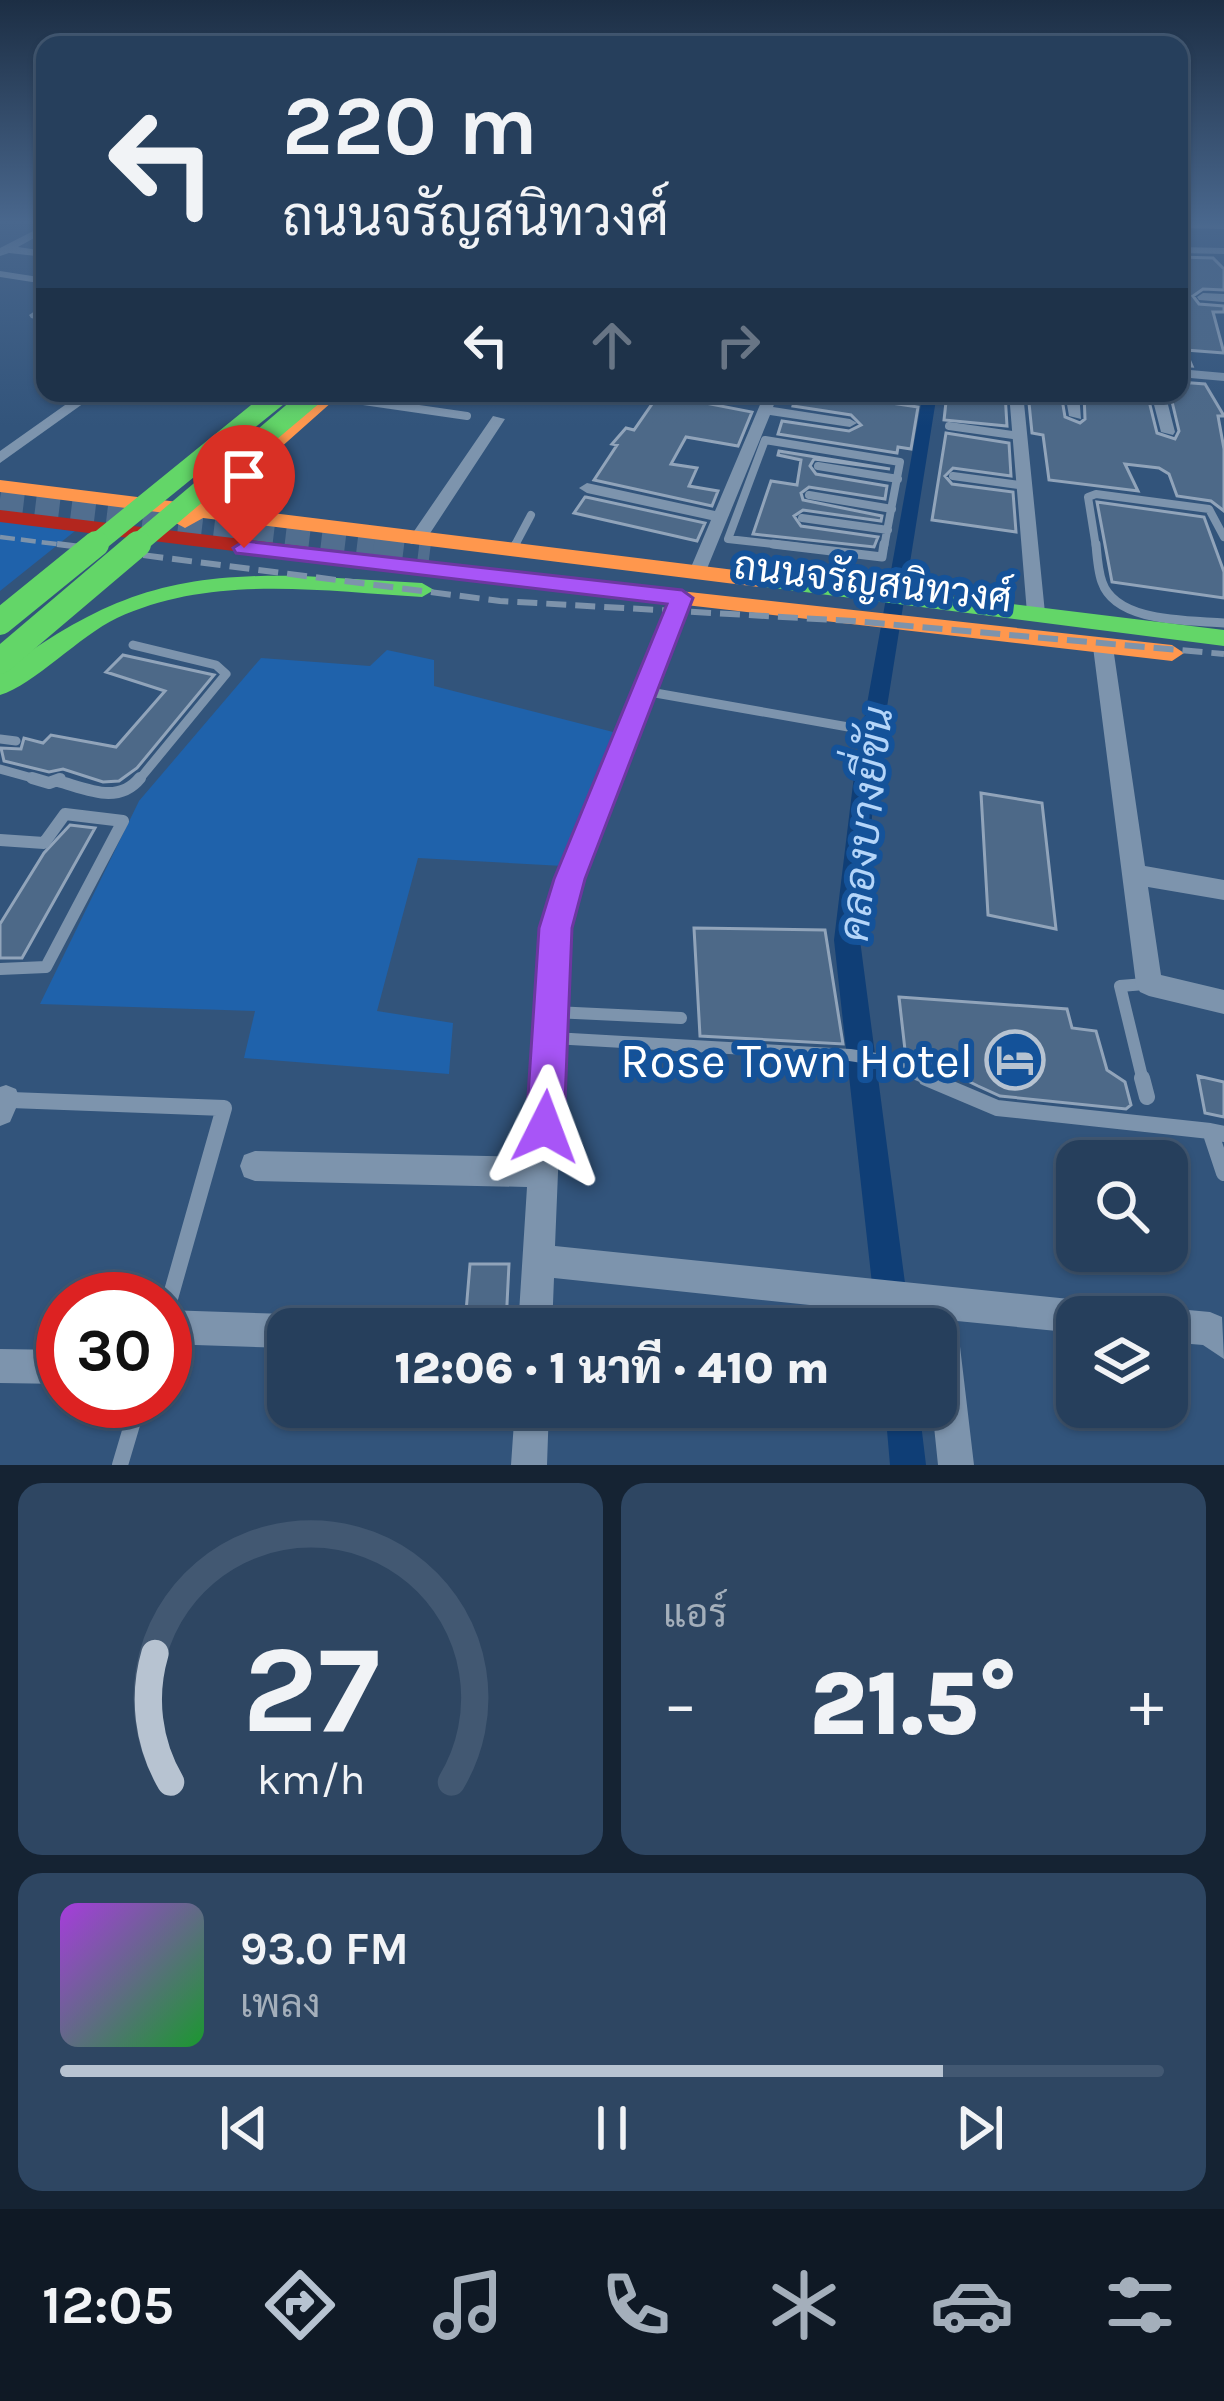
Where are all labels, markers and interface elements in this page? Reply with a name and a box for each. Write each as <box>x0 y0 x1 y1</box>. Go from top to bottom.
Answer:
text: 220 m <box>282 77 538 175</box>
icon: left <box>84 84 240 240</box>
text: ถนนจรัญสนิทวงศ์ <box>282 185 669 249</box>
icon: left <box>453 312 519 378</box>
icon: ahead <box>579 312 645 378</box>
icon: right <box>705 312 771 378</box>
pin <box>193 425 295 548</box>
icon: arrive <box>211 443 277 509</box>
street label: ถนนจรัญสนิทวงศ์ <box>731 540 1015 622</box>
water label: คลองบางยี่ขัน <box>816 703 903 944</box>
hotel icon: Rose Town Hotel <box>984 1029 1046 1091</box>
place label: Rose Town Hotel <box>620 1033 973 1089</box>
position arrow <box>482 1064 608 1190</box>
map controls <box>1056 1140 1188 1428</box>
button: search <box>1056 1140 1188 1272</box>
speed limit sign: 30 <box>36 1272 192 1428</box>
button: layers <box>1056 1296 1188 1428</box>
text: 12:06 · 1 นาที · 410 m <box>395 1342 829 1394</box>
text: แอร์ <box>663 1591 727 1637</box>
text: 27 <box>242 1617 379 1762</box>
text: 21.5° <box>810 1651 1017 1757</box>
text: − <box>663 1665 698 1743</box>
text: + <box>1129 1665 1164 1743</box>
text: km/h <box>256 1755 365 1805</box>
text: 93.0 FM <box>240 1923 409 1975</box>
text: เพลง <box>240 1981 321 2027</box>
icon: previous <box>211 2095 277 2161</box>
icon: pause <box>579 2095 645 2161</box>
icon: next <box>947 2095 1013 2161</box>
icon: directions <box>258 2263 342 2347</box>
icon: music <box>426 2263 510 2347</box>
icon: phone <box>594 2263 678 2347</box>
icon: climate <box>762 2263 846 2347</box>
icon: car <box>930 2263 1014 2347</box>
icon: filters <box>1098 2263 1182 2347</box>
text: 12:05 <box>42 2273 174 2337</box>

